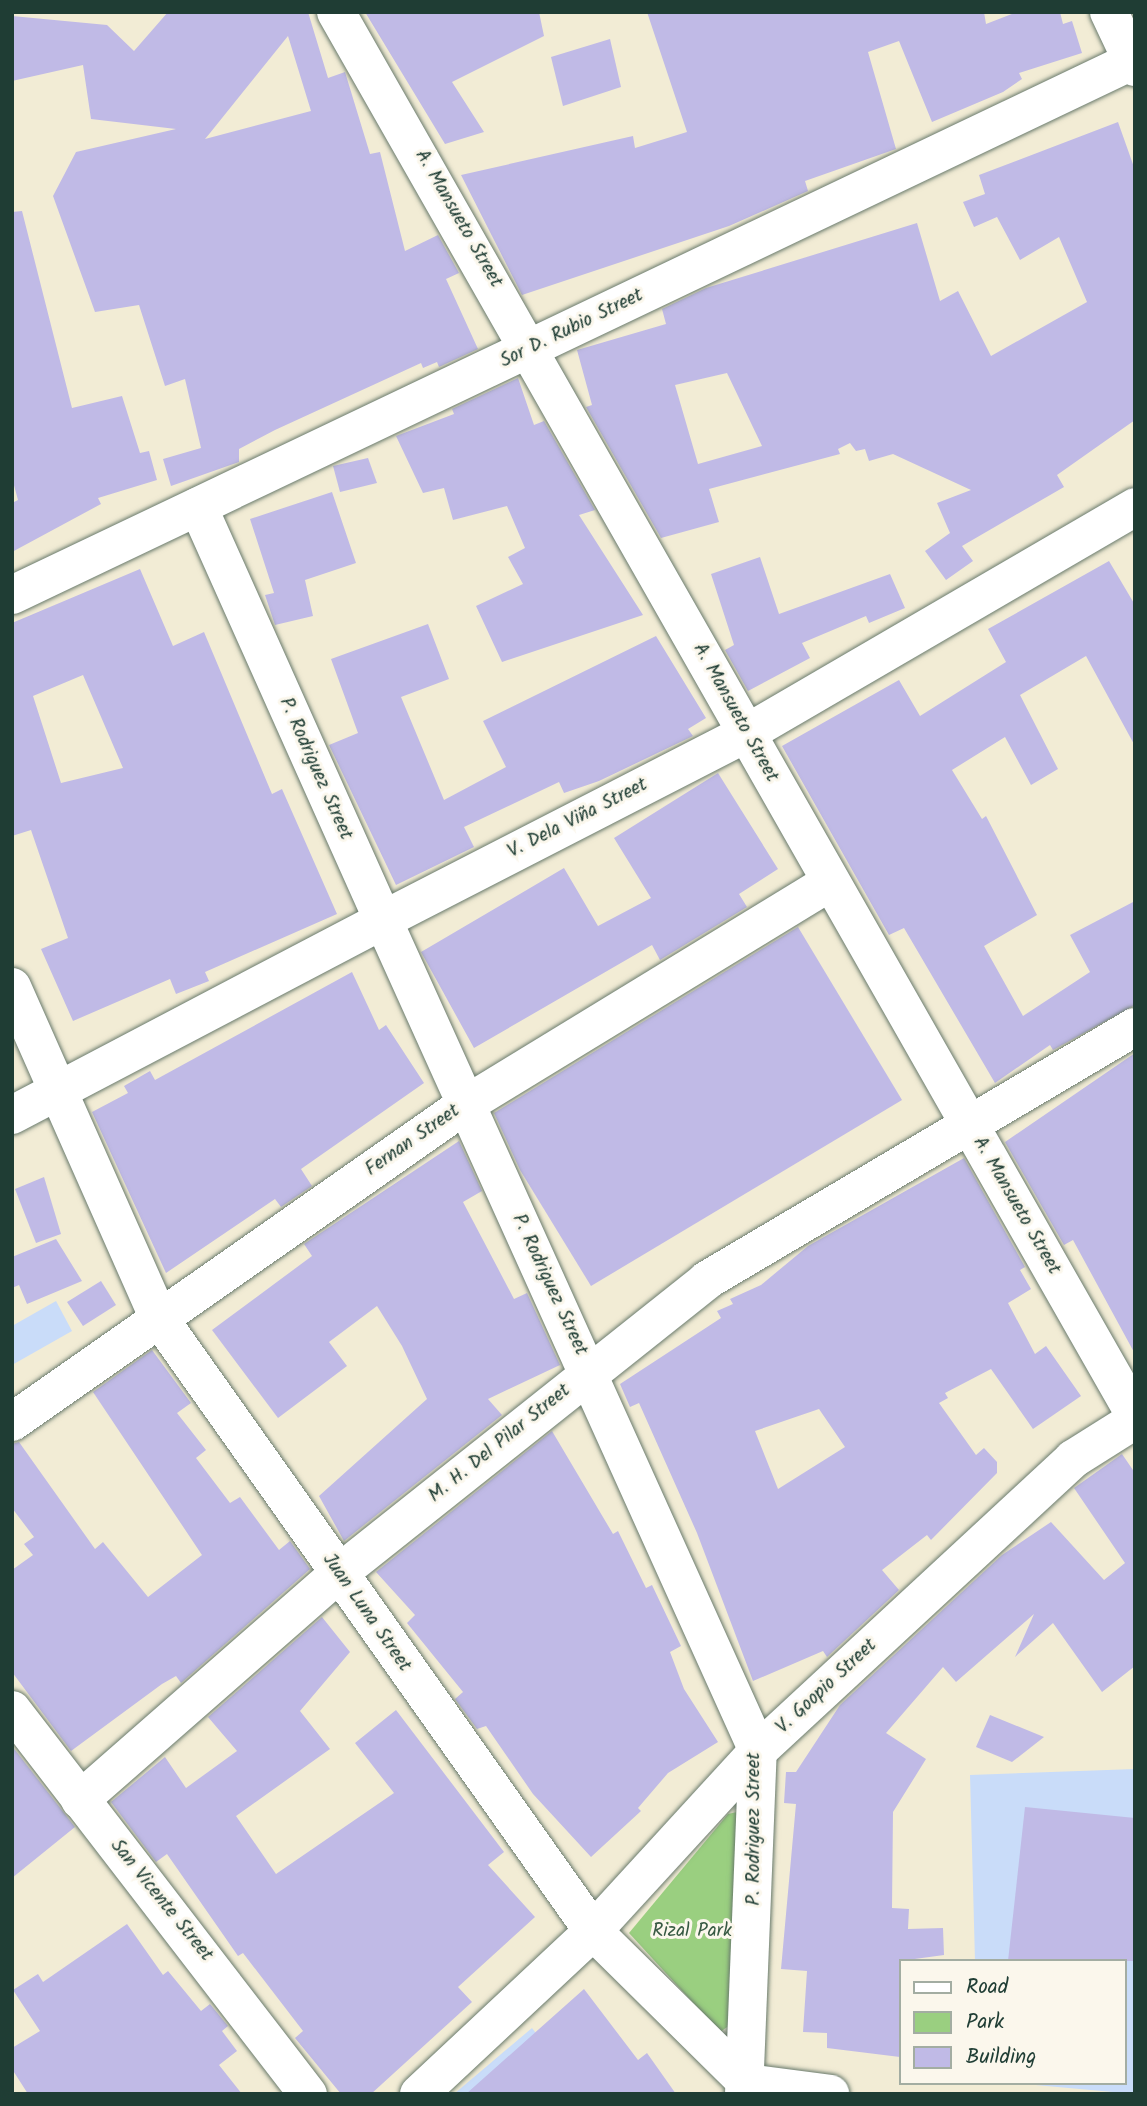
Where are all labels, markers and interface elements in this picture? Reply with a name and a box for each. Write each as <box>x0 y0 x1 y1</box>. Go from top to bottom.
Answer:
street label: A. Mansueto Street <box>409 146 507 292</box>
street label: Sor D. Rubio Street <box>497 285 647 373</box>
street label: A. Mansueto Street <box>687 640 783 786</box>
street label: P. Rodriguez Street <box>273 694 357 844</box>
street label: V. Dela Viña Street <box>504 774 652 864</box>
street label: Fernan Street <box>362 1100 464 1182</box>
street label: A. Mansueto Street <box>967 1133 1065 1279</box>
street label: P. Rodriguez Street <box>506 1211 592 1359</box>
street label: M. H. Del Pilar Street <box>425 1380 575 1508</box>
street label: Juan Luna Street <box>317 1550 415 1676</box>
street label: V. Goopio Street <box>772 1635 882 1739</box>
street label: P. Rodriguez Street <box>744 1752 766 1906</box>
street label: San Vicente Street <box>105 1835 217 1967</box>
park label: Rizal Park <box>652 1921 732 1943</box>
legend <box>898 1959 1126 2085</box>
text: Road <box>966 1971 1008 2004</box>
text: Park <box>966 2006 1004 2039</box>
text: Building <box>966 2041 1036 2074</box>

